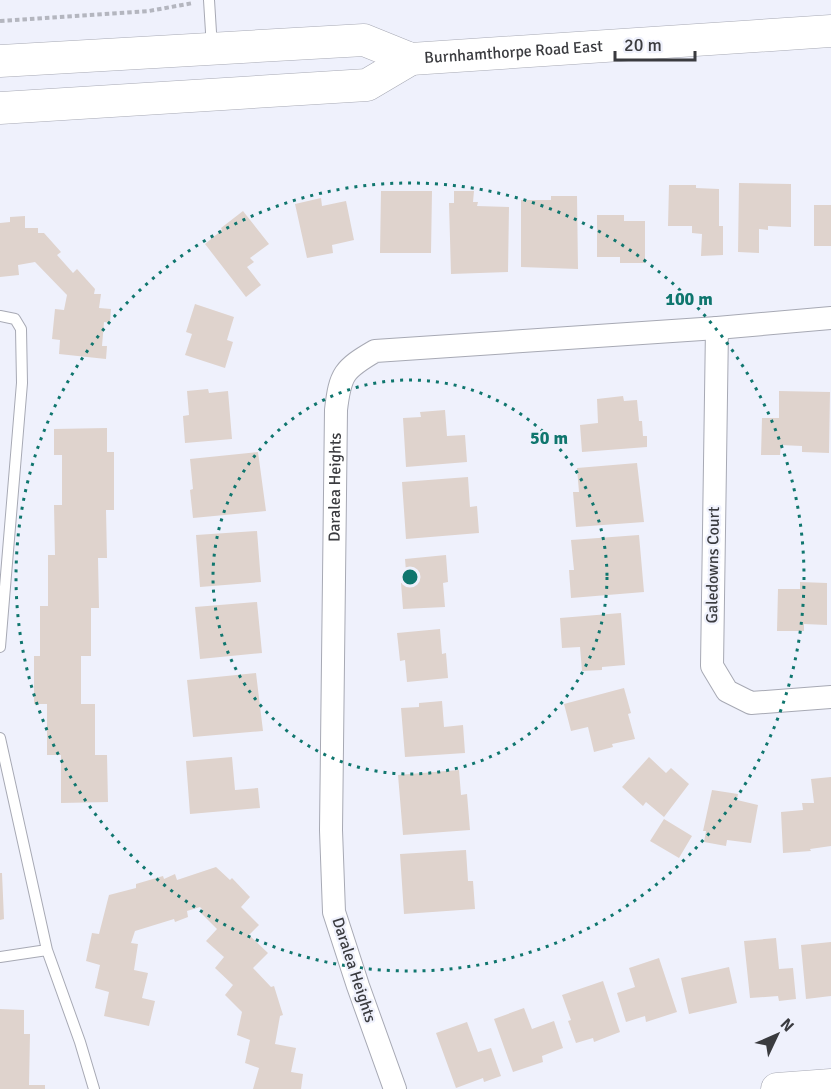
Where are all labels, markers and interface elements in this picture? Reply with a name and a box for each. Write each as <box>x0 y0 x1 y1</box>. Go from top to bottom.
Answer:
scale bar <box>615 24 694 62</box>
text: 20 m <box>624 34 662 56</box>
street label: Burnhamthorpe Road East <box>424 36 604 68</box>
text: 100 m <box>665 288 713 310</box>
text: 50 m <box>530 427 568 449</box>
street label: Daralea Heights <box>324 432 346 542</box>
street label: Galedowns Court <box>702 506 724 624</box>
centre of rings <box>400 567 420 587</box>
street label: Daralea Heights <box>328 915 380 1025</box>
north arrow <box>747 1005 807 1065</box>
text: N <box>776 1014 798 1036</box>

